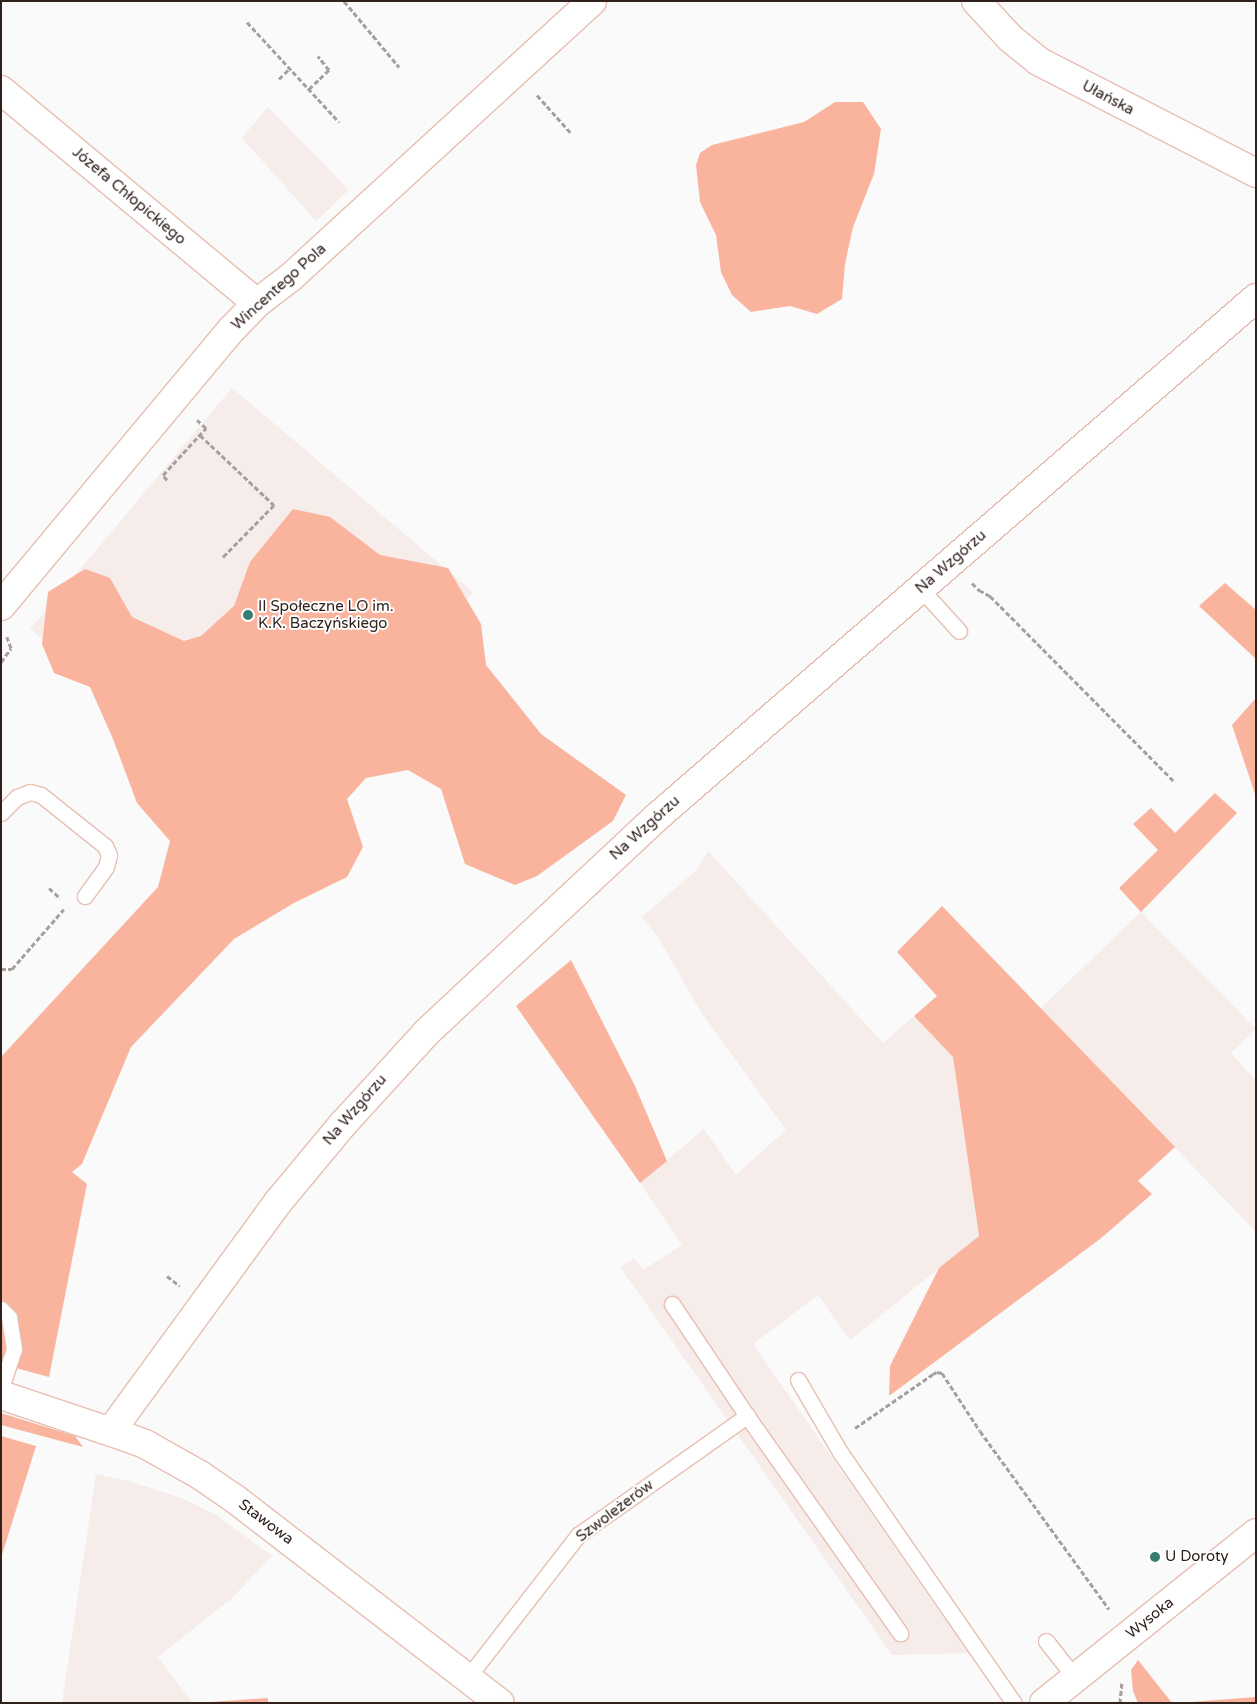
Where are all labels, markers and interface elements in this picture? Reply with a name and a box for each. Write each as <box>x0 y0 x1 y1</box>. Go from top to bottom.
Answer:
street label: Ułańska <box>1079 77 1137 119</box>
street label: Józefa Chłopickiego <box>69 143 189 249</box>
street label: Wincentego Pola <box>228 240 330 334</box>
street label: Na Wzgórzu <box>912 526 990 598</box>
place label: II Społeczne LO im. K.K. Baczyńskiego <box>258 597 394 632</box>
marker: II Społeczne LO im. K.K. Baczyńskiego <box>242 609 254 621</box>
street label: Na Wzgórzu <box>606 792 684 864</box>
street label: Na Wzgórzu <box>319 1071 391 1149</box>
street label: Szwoleżerów <box>573 1476 657 1546</box>
street label: Stawowa <box>235 1496 297 1548</box>
place label: U Doroty <box>1165 1548 1229 1566</box>
marker: U Doroty <box>1149 1551 1161 1563</box>
street label: Wysoka <box>1123 1593 1177 1643</box>

